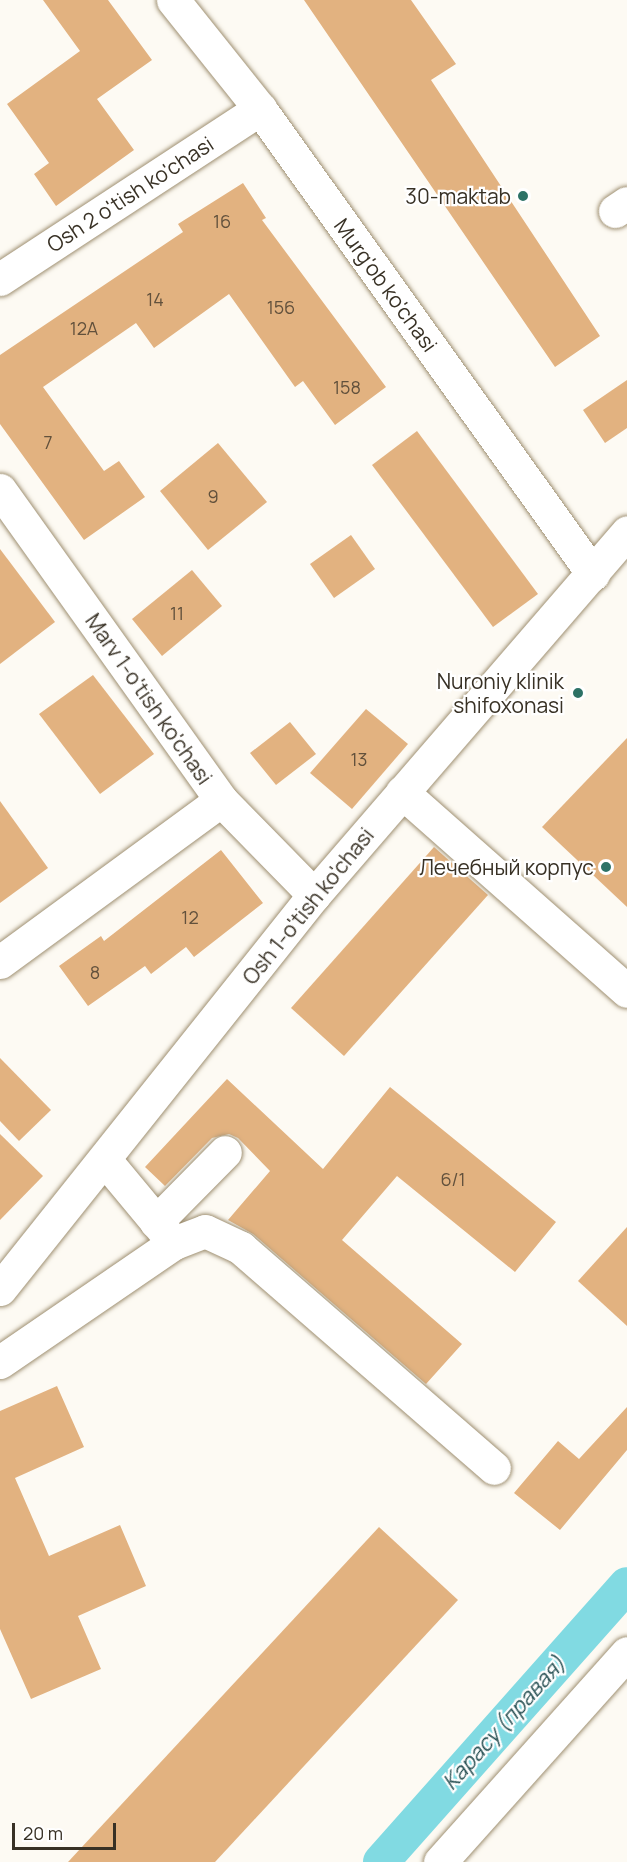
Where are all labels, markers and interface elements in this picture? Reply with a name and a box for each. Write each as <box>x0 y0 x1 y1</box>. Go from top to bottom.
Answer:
street label: Osh 2 o'tish ko'chasi <box>42 131 218 257</box>
place label: 30-maktab <box>405 183 511 209</box>
marker: 30-maktab <box>516 189 530 203</box>
house number: 16 <box>213 210 231 232</box>
street label: Murg'ob ko'chasi <box>329 213 443 357</box>
house number: 14 <box>146 288 164 310</box>
house number: 156 <box>267 296 295 318</box>
house number: 12А <box>70 317 98 339</box>
house number: 158 <box>333 376 361 398</box>
house number: 7 <box>43 431 53 453</box>
house number: 9 <box>207 485 219 507</box>
house number: 11 <box>170 602 184 624</box>
street label: Marv 1-o'tish ko'chasi <box>81 609 217 789</box>
place label: Nuroniy klinik shifoxonasi <box>437 668 564 718</box>
marker: Nuroniy klinik shifoxonasi <box>569 684 587 702</box>
house number: 13 <box>351 748 367 770</box>
street label: Osh 1-o'tish ko'chasi <box>237 823 379 989</box>
place label: Лечебный корпус <box>419 854 594 880</box>
marker: Лечебный корпус <box>599 860 613 874</box>
house number: 12 <box>181 906 199 928</box>
house number: 8 <box>90 961 100 983</box>
house number: 6/1 <box>440 1168 466 1190</box>
water label: Карасу (правая) <box>437 1651 571 1795</box>
scale bar <box>15 1811 118 1849</box>
text: 20 m <box>23 1821 63 1845</box>

